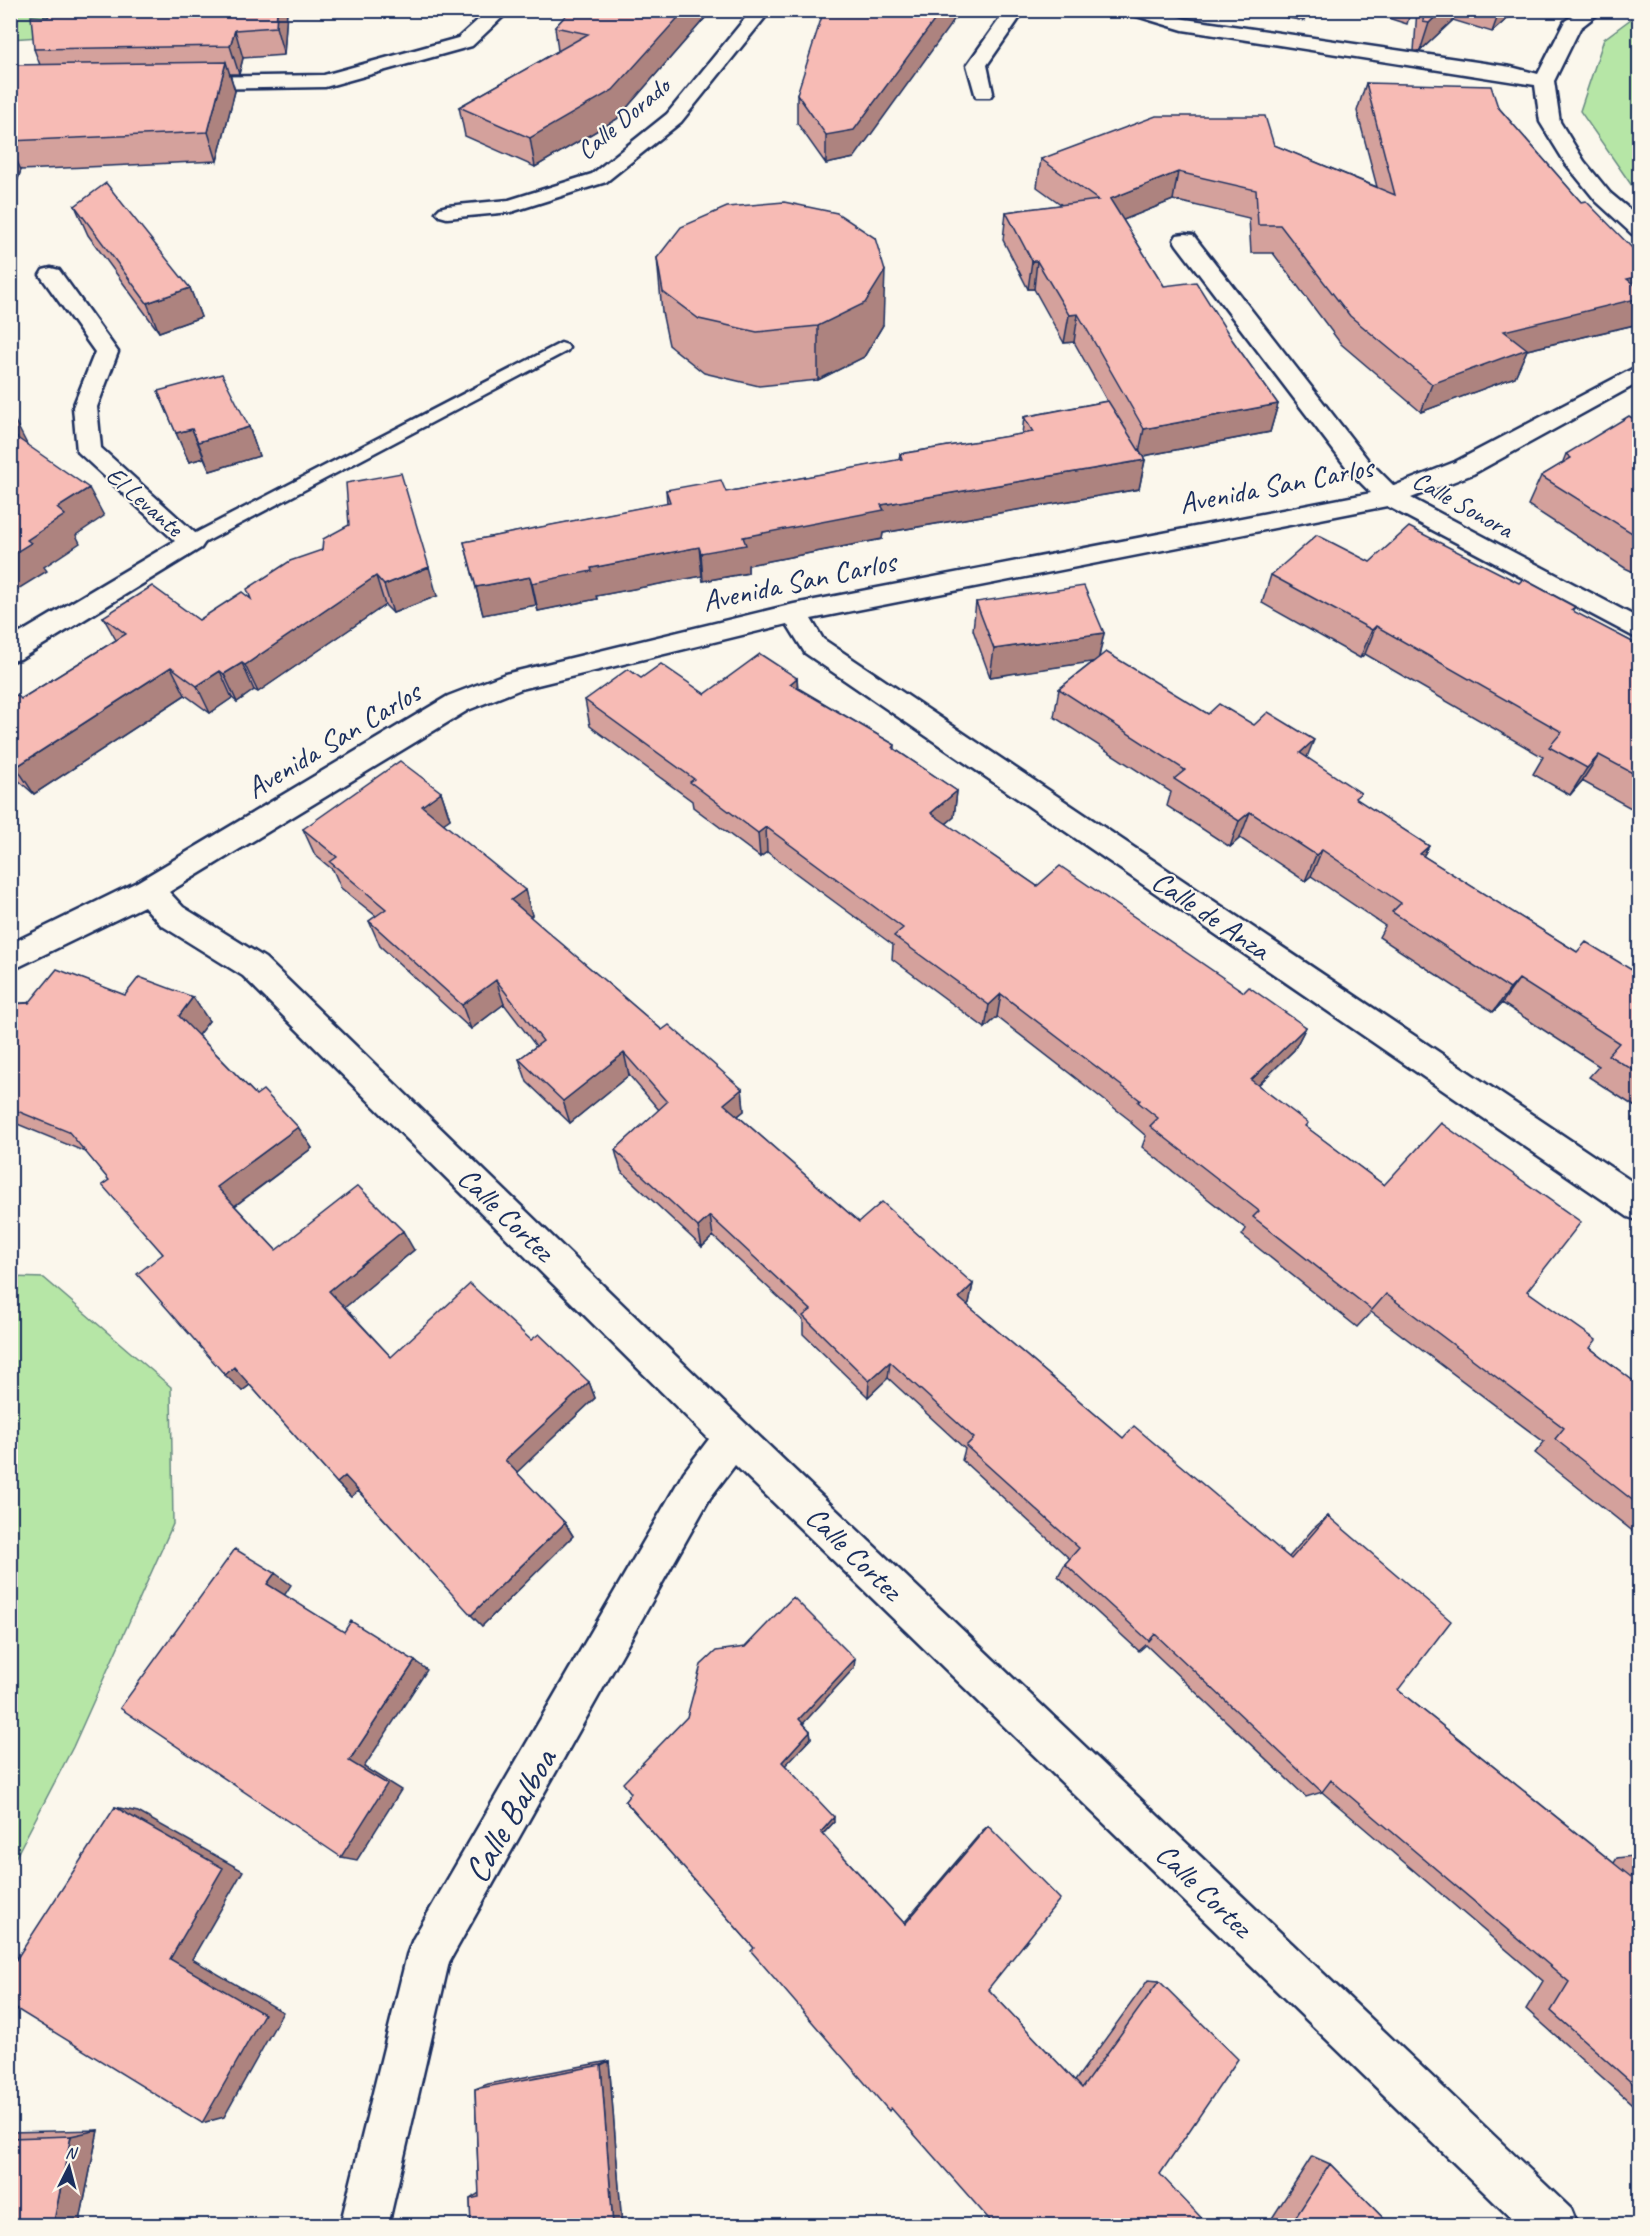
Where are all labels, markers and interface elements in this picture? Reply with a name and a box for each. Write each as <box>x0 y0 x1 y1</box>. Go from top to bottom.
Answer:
street label: Calle Dorado <box>570 68 679 167</box>
street label: Avenida San Carlos <box>1176 447 1379 522</box>
street label: El Levante <box>99 459 191 545</box>
street label: Calle Sonora <box>1407 463 1520 546</box>
street label: Avenida San Carlos <box>699 541 902 620</box>
street label: Avenida San Carlos <box>239 672 429 807</box>
street label: Calle de Anza <box>1145 862 1279 969</box>
street label: Calle Cortez <box>450 1159 564 1271</box>
street label: Calle Cortez <box>798 1498 912 1610</box>
street label: Calle Balboa <box>453 1738 568 1891</box>
street label: Calle Cortez <box>1148 1835 1262 1947</box>
north arrow <box>39 2137 99 2197</box>
text: N <box>64 2143 80 2164</box>

